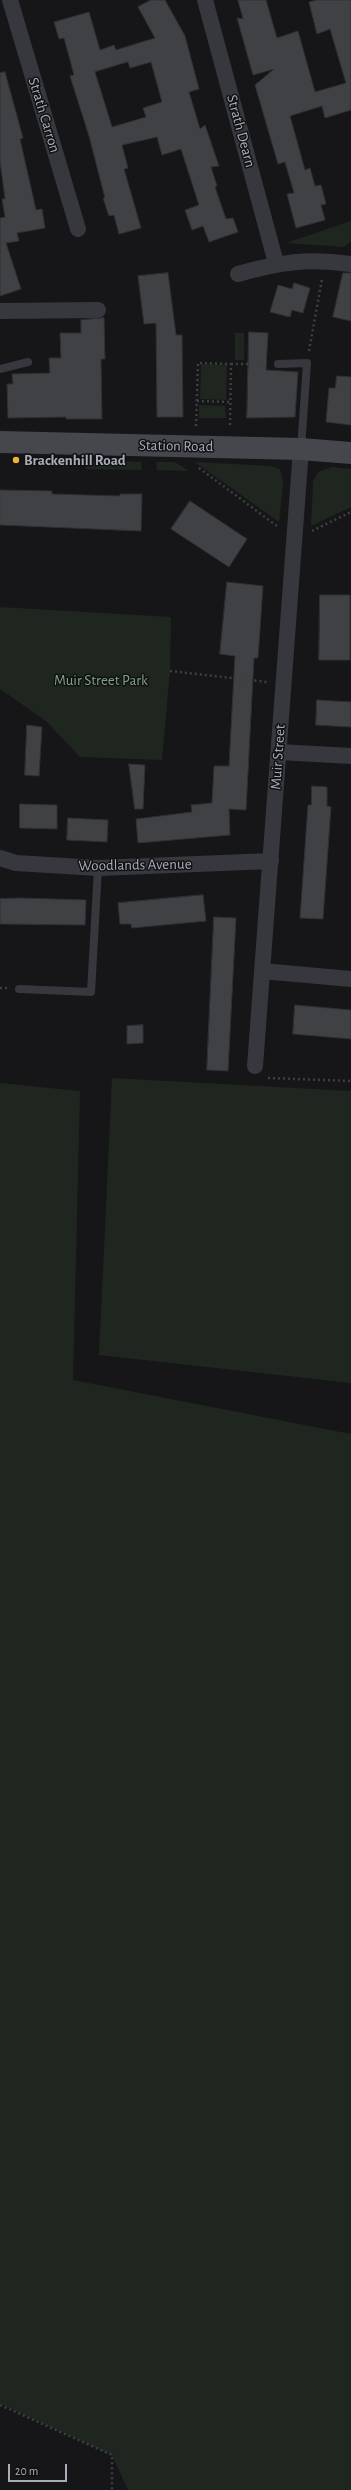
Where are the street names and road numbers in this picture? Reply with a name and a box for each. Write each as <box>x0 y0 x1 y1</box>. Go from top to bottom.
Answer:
street label: Strath Carron <box>24 75 64 155</box>
street label: Strath Dearn <box>223 93 259 169</box>
street label: Station Road <box>139 436 213 456</box>
street label: Muir Street <box>267 724 289 790</box>
street label: Woodlands Avenue <box>78 855 192 875</box>

